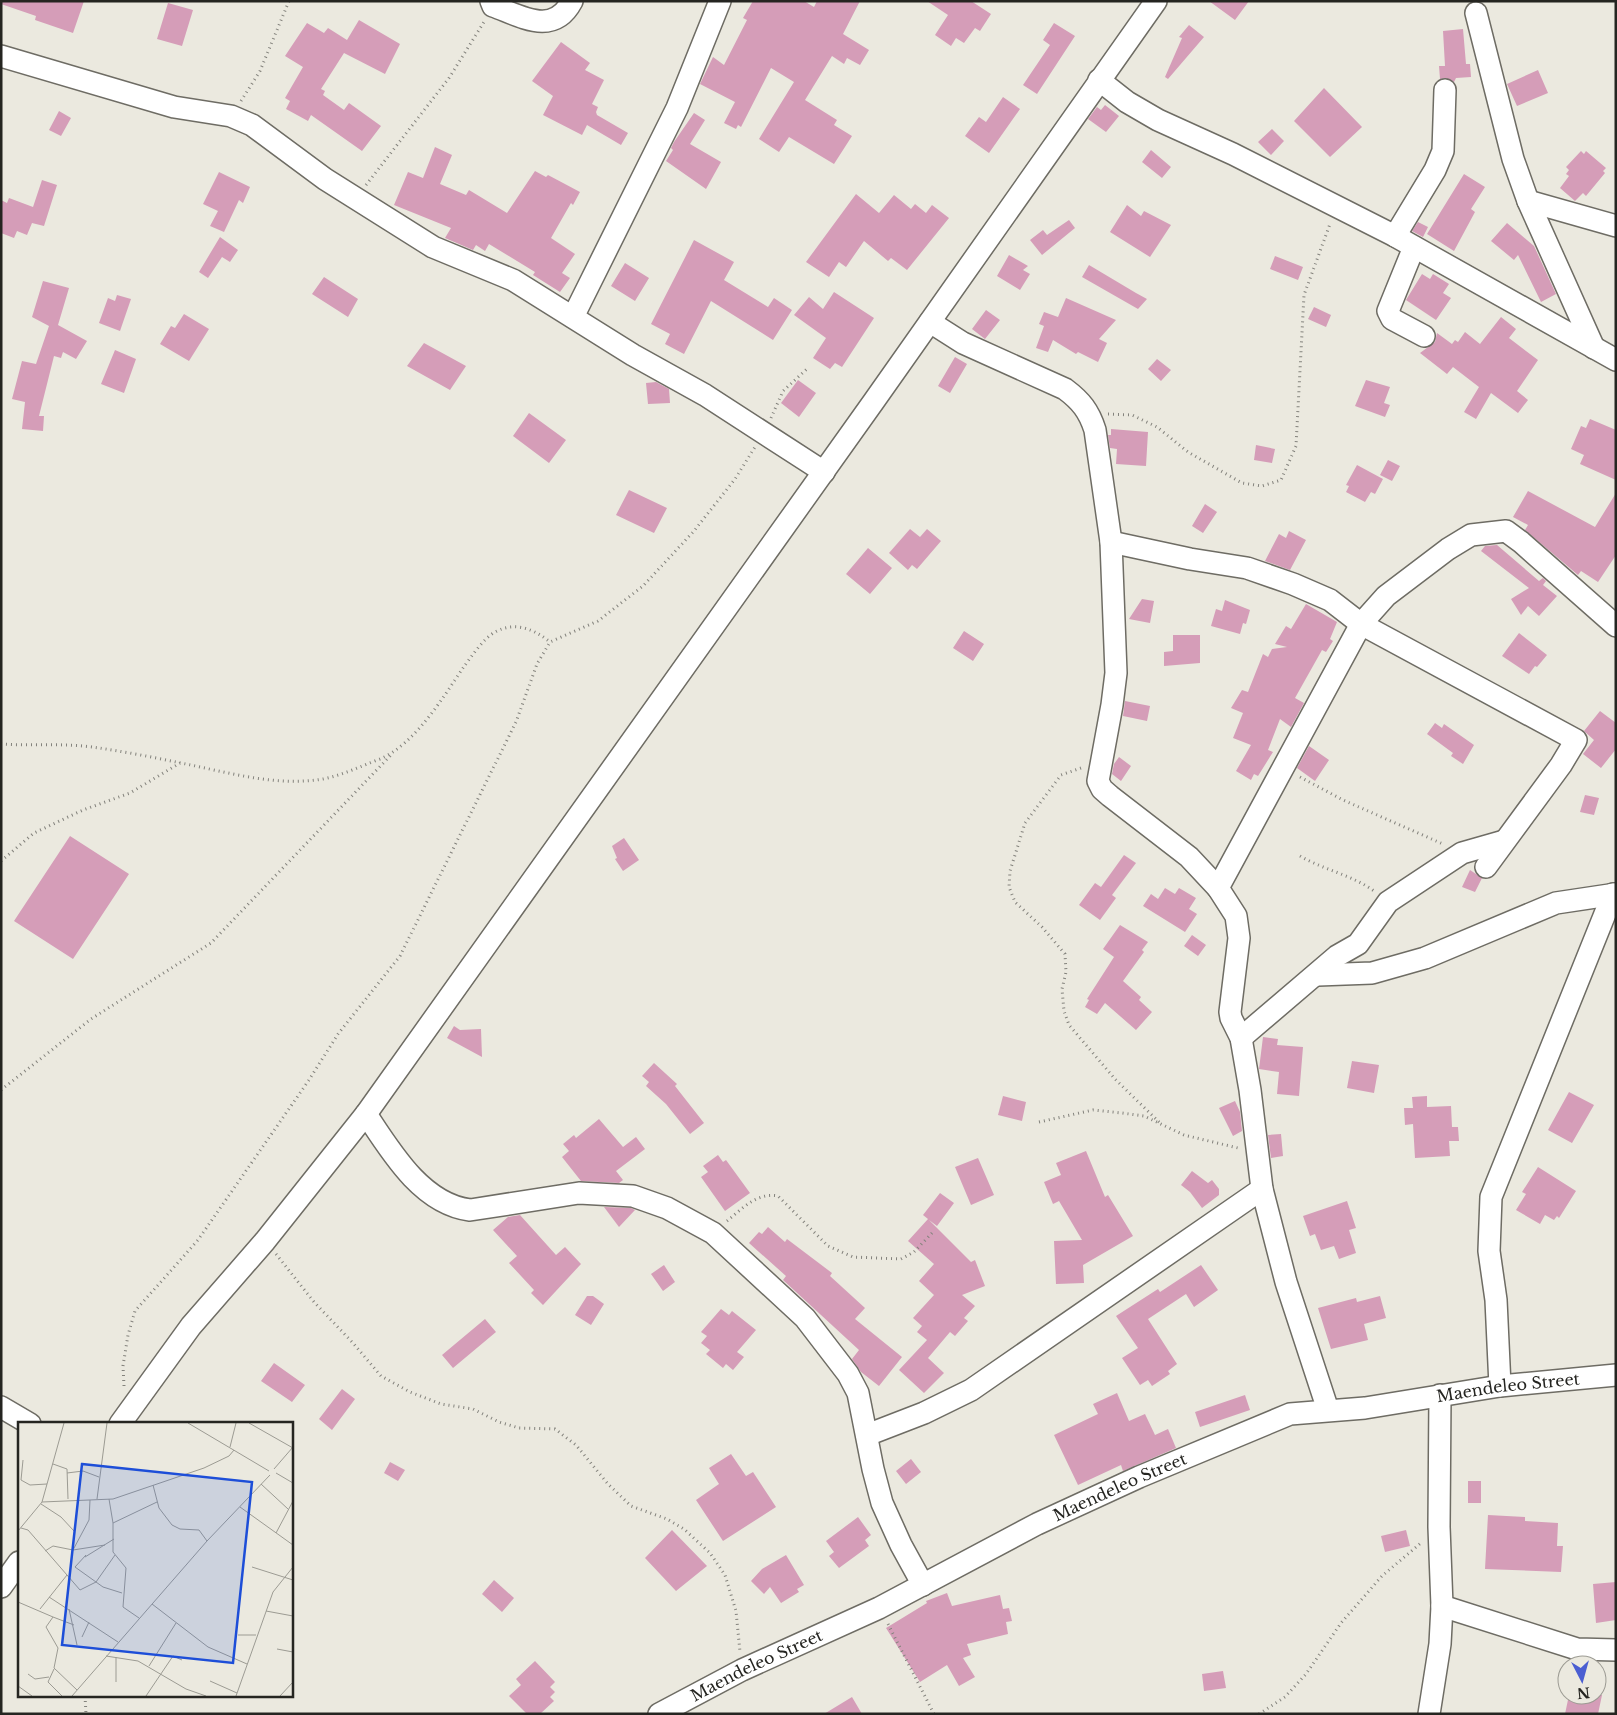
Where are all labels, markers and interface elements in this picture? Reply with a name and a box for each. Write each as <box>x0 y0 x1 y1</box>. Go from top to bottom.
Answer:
street label: Maendeleo Street <box>1435 1369 1580 1406</box>
inset map <box>18 1422 292 1698</box>
street label: Maendeleo Street <box>1050 1448 1189 1525</box>
street label: Maendeleo Street <box>687 1625 826 1706</box>
north arrow <box>1557 1655 1607 1705</box>
text: N <box>1576 1683 1591 1703</box>

